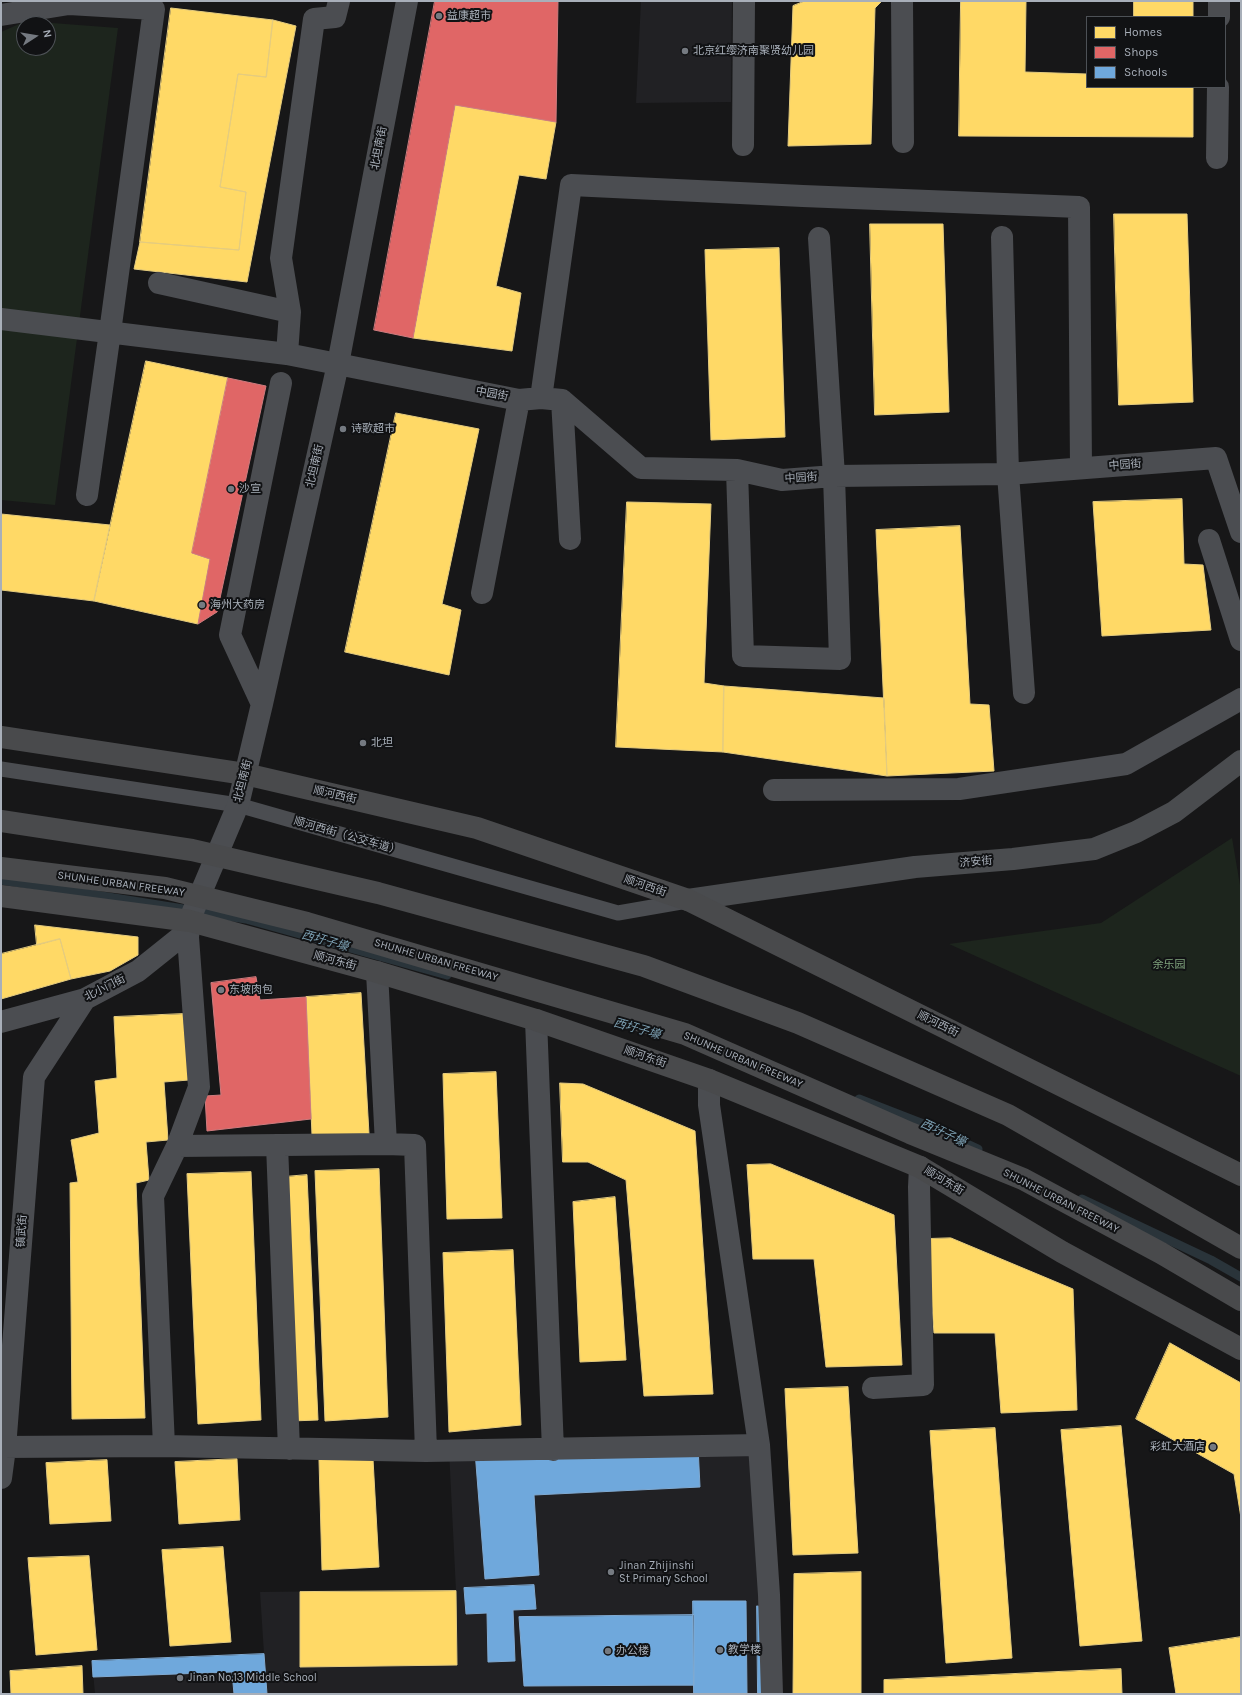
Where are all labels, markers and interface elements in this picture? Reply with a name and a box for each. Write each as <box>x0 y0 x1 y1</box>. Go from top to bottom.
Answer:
place label: 益康超市 <box>447 9 491 23</box>
marker: 益康超市 <box>434 11 444 21</box>
north arrow <box>16 16 56 56</box>
legend <box>1086 16 1226 88</box>
text: Homes <box>1124 25 1162 39</box>
text: N <box>40 28 54 39</box>
place label: 北京红缨济南聚贤幼儿园 <box>693 44 814 58</box>
text: Shops <box>1124 45 1158 59</box>
marker: 北京红缨济南聚贤幼儿园 <box>680 46 690 56</box>
text: Schools <box>1124 65 1167 79</box>
street label: 北坦南街 <box>368 125 390 171</box>
street label: 中园街 <box>475 384 509 404</box>
place label: 诗歌超市 <box>351 422 395 436</box>
marker: 诗歌超市 <box>338 424 348 434</box>
street label: 北坦南街 <box>304 443 326 489</box>
street label: 中园街 <box>1108 457 1142 473</box>
street label: 中园街 <box>784 471 818 485</box>
place label: 沙宣 <box>239 482 261 496</box>
marker: 沙宣 <box>226 484 236 494</box>
place label: 海州大药房 <box>210 598 265 612</box>
marker: 海州大药房 <box>197 600 207 610</box>
place label: 北坦 <box>371 736 393 750</box>
marker: 北坦 <box>358 738 368 748</box>
street label: 北坦南街 <box>231 758 255 804</box>
street label: 顺河西街 <box>312 784 358 806</box>
street label: 顺河西街（公交车道） <box>292 814 402 858</box>
street label: 济安街 <box>959 854 993 870</box>
street label: SHUNHE URBAN FREEWAY <box>56 869 186 899</box>
street label: 顺河西街 <box>622 873 668 899</box>
water label: 西圩子壕 <box>300 927 350 955</box>
street label: SHUNHE URBAN FREEWAY <box>372 936 500 984</box>
street label: 顺河东街 <box>312 949 358 973</box>
park label: 余乐园 <box>1153 958 1185 972</box>
street label: 北小门街 <box>82 972 128 1004</box>
place label: 东坡肉包 <box>229 983 273 997</box>
marker: 东坡肉包 <box>216 985 226 995</box>
street label: 顺河西街 <box>915 1008 961 1040</box>
water label: 西圩子壕 <box>612 1015 662 1043</box>
street label: SHUNHE URBAN FREEWAY <box>681 1029 805 1091</box>
street label: 顺河东街 <box>622 1044 668 1070</box>
water label: 西圩子壕 <box>918 1116 968 1150</box>
street label: 顺河东街 <box>922 1164 966 1198</box>
street label: SHUNHE URBAN FREEWAY <box>1001 1166 1121 1236</box>
street label: 镇武街 <box>14 1214 30 1248</box>
place label: 彩虹大酒店 <box>1150 1440 1205 1454</box>
marker: 彩虹大酒店 <box>1208 1442 1218 1452</box>
place label: Jinan Zhijinshi St Primary School <box>619 1559 708 1585</box>
marker: Jinan Zhijinshi St Primary School <box>606 1567 616 1577</box>
place label: 教学楼 <box>728 1643 761 1657</box>
place label: 办公楼 <box>616 1644 649 1658</box>
marker: 教学楼 <box>715 1645 725 1655</box>
marker: 办公楼 <box>603 1646 613 1656</box>
place label: Jinan No.13 Middle School <box>188 1671 317 1685</box>
marker: Jinan No.13 Middle School <box>175 1673 185 1683</box>

